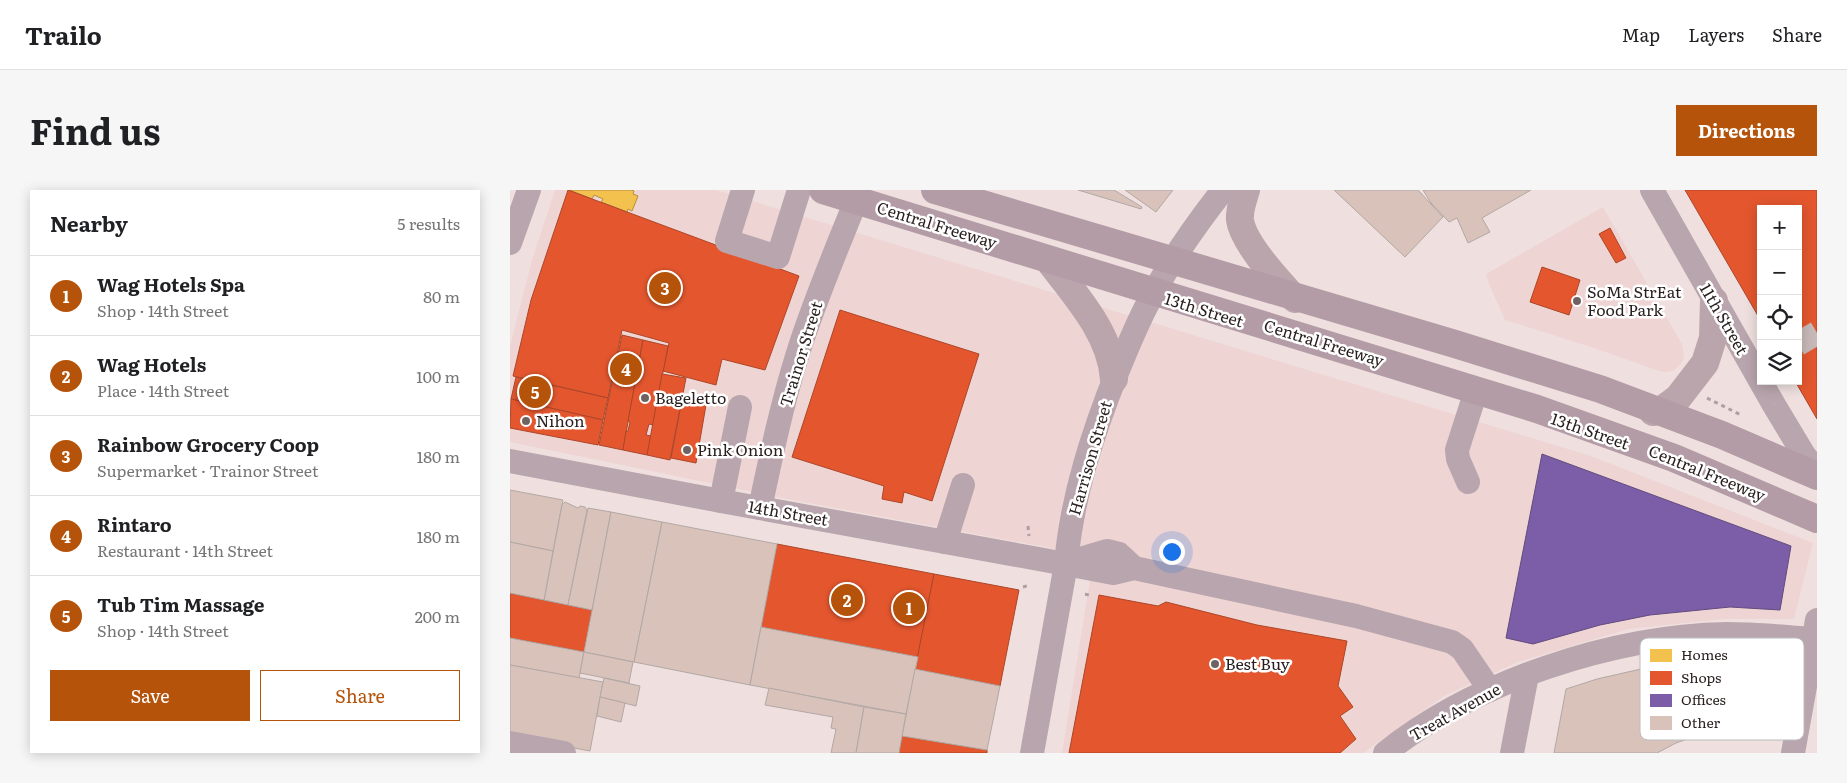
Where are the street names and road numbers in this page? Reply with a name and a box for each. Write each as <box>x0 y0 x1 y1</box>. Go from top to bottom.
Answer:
street label: Central Freeway <box>874 194 1001 254</box>
street label: 11th Street <box>1695 278 1755 359</box>
street label: 13th Street <box>1162 286 1247 333</box>
street label: Trainor Street <box>773 297 828 409</box>
street label: Central Freeway <box>1261 312 1388 372</box>
street label: Harrison Street <box>1061 397 1117 518</box>
street label: 13th Street <box>1548 405 1633 455</box>
street label: Central Freeway <box>1645 438 1770 507</box>
street label: 14th Street <box>746 493 831 531</box>
street label: Treat Avenue <box>1404 676 1505 746</box>

